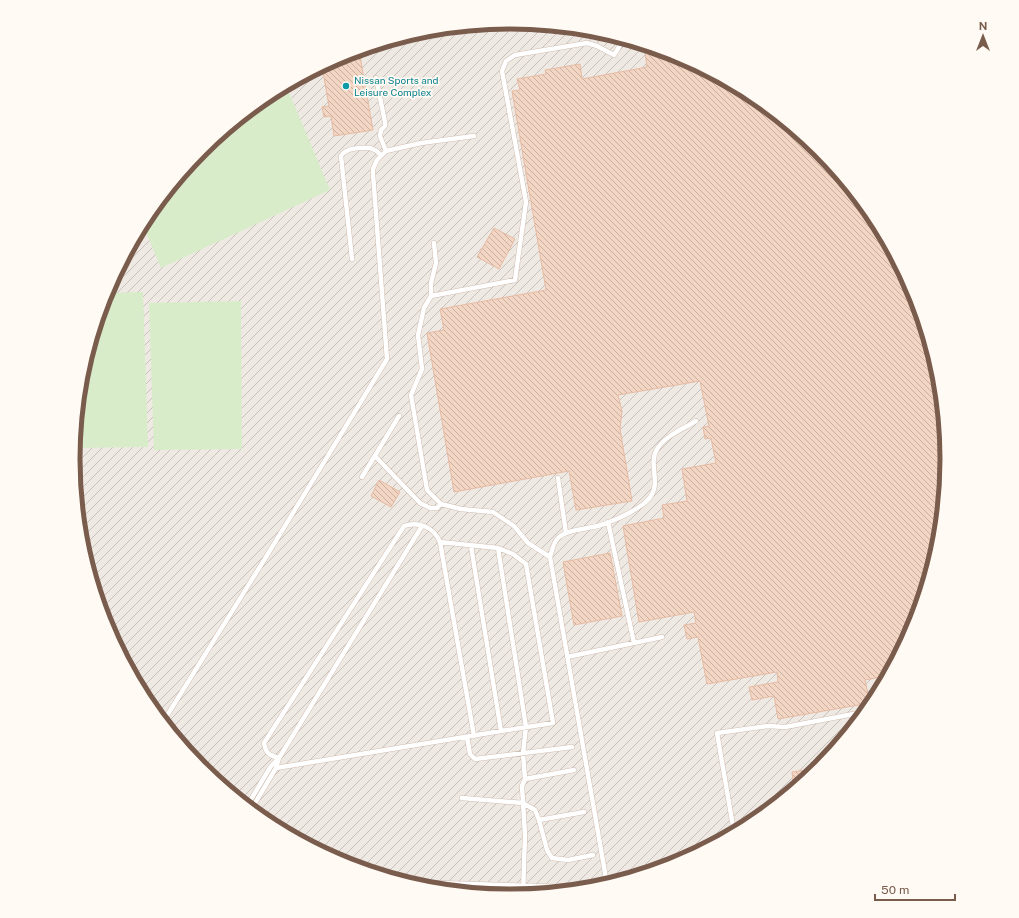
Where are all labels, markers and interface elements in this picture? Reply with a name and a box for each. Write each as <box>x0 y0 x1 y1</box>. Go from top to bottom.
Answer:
north arrow <box>963 16 1003 56</box>
text: N <box>979 20 987 32</box>
place label: Nissan Sports and Leisure Complex <box>354 74 439 98</box>
marker: Nissan Sports and Leisure Complex <box>341 81 351 91</box>
scale bar <box>875 876 955 902</box>
text: 50 m <box>881 883 909 897</box>

